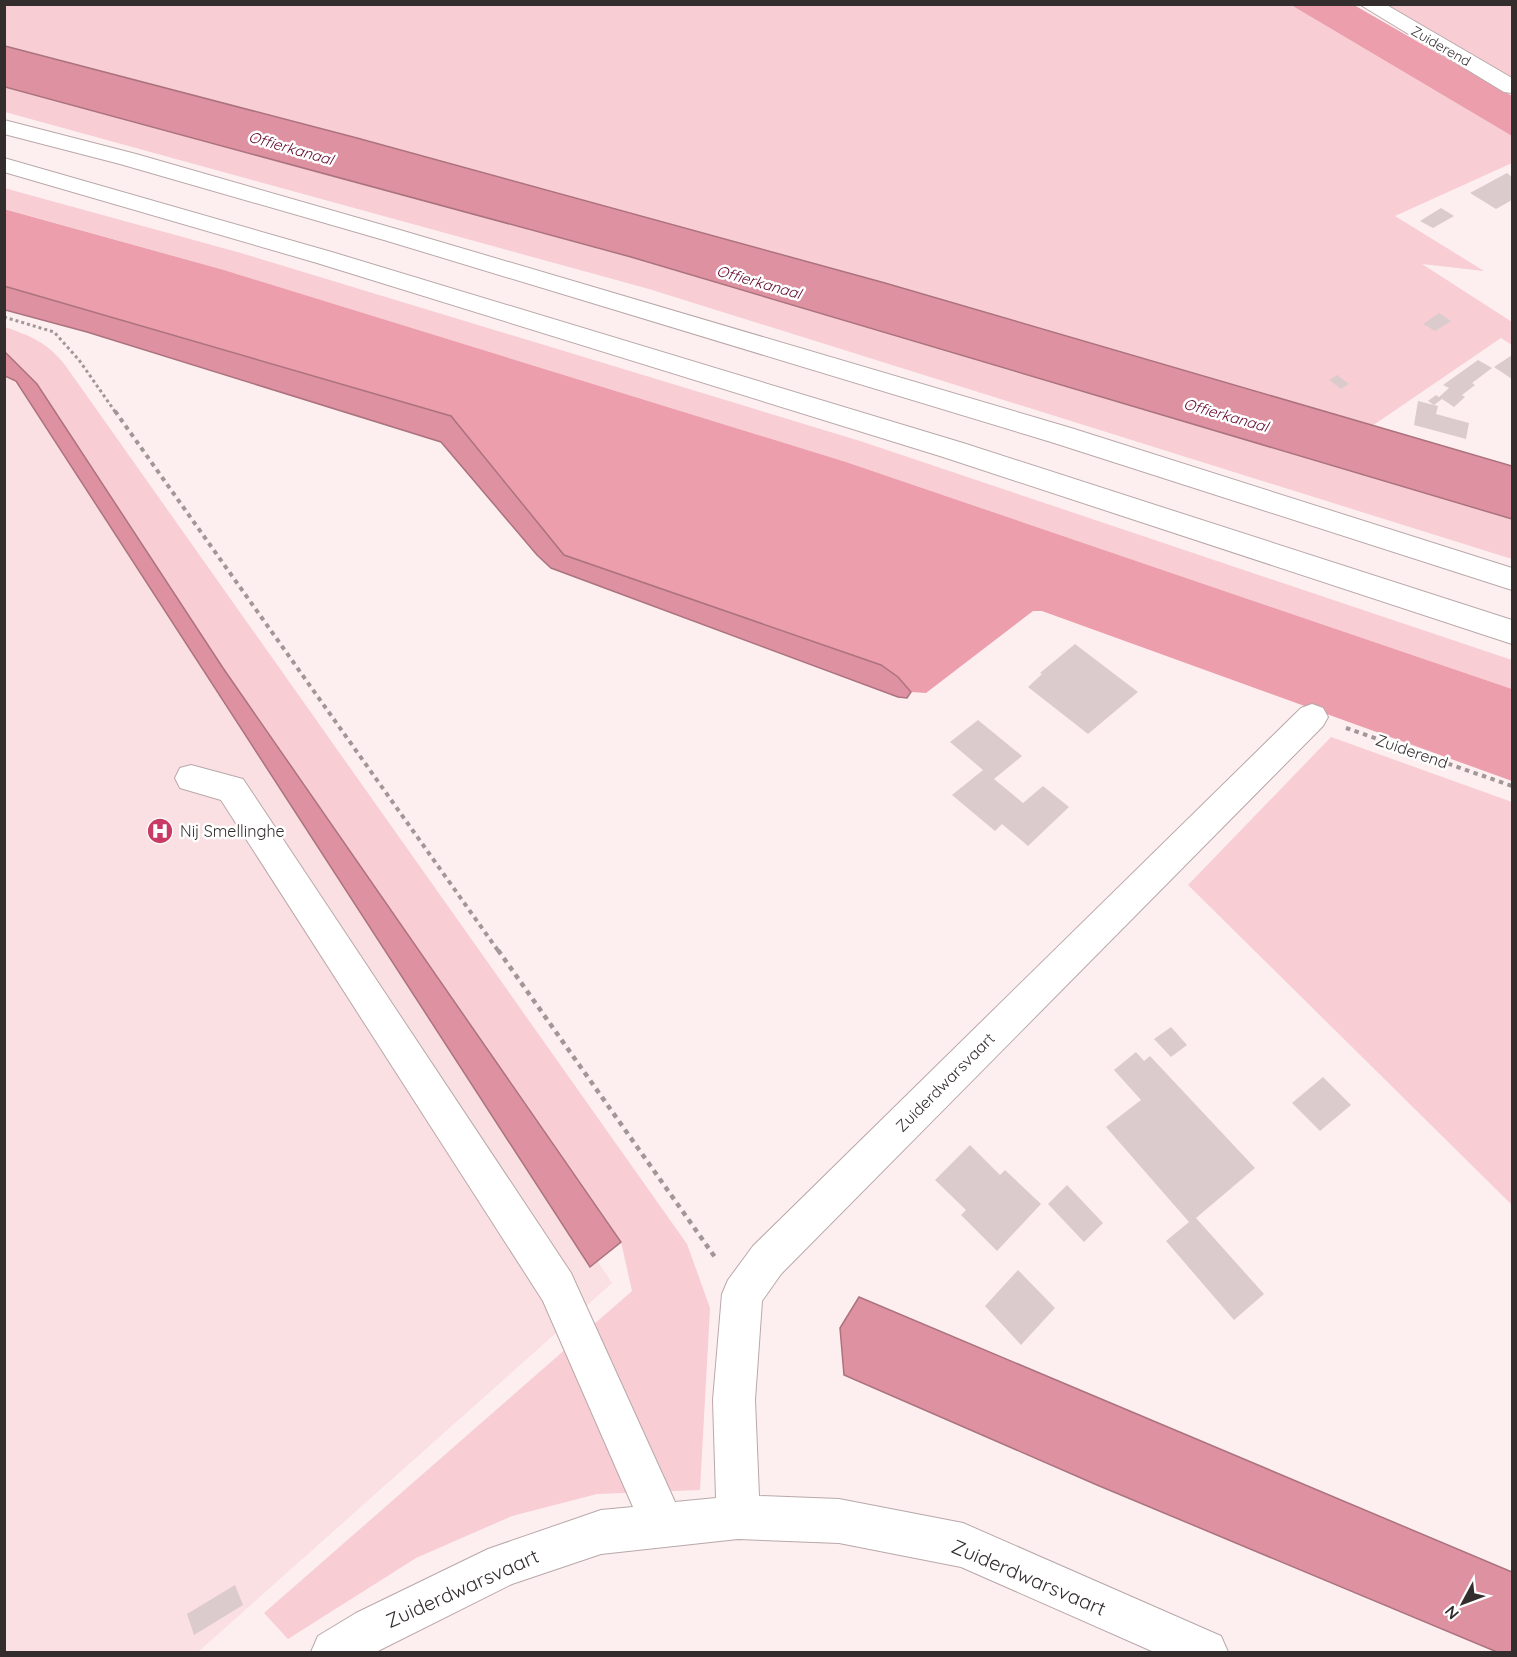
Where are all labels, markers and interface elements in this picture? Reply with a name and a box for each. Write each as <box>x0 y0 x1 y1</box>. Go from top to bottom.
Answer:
street label: Zuiderend <box>1408 22 1474 70</box>
water label: Offierkanaal <box>246 127 337 170</box>
water label: Offierkanaal <box>714 261 805 304</box>
water label: Offierkanaal <box>1181 394 1272 437</box>
street label: Zuiderend <box>1373 729 1451 773</box>
hospital icon: Nij Smellinghe <box>145 816 175 846</box>
place label: Nij Smellinghe <box>180 821 285 841</box>
street label: Zuiderdwarsvaart <box>891 1028 999 1136</box>
street label: Zuiderdwarsvaart <box>948 1533 1110 1621</box>
street label: Zuiderdwarsvaart <box>382 1543 543 1633</box>
north arrow <box>1433 1573 1493 1633</box>
text: N <box>1440 1602 1463 1624</box>

